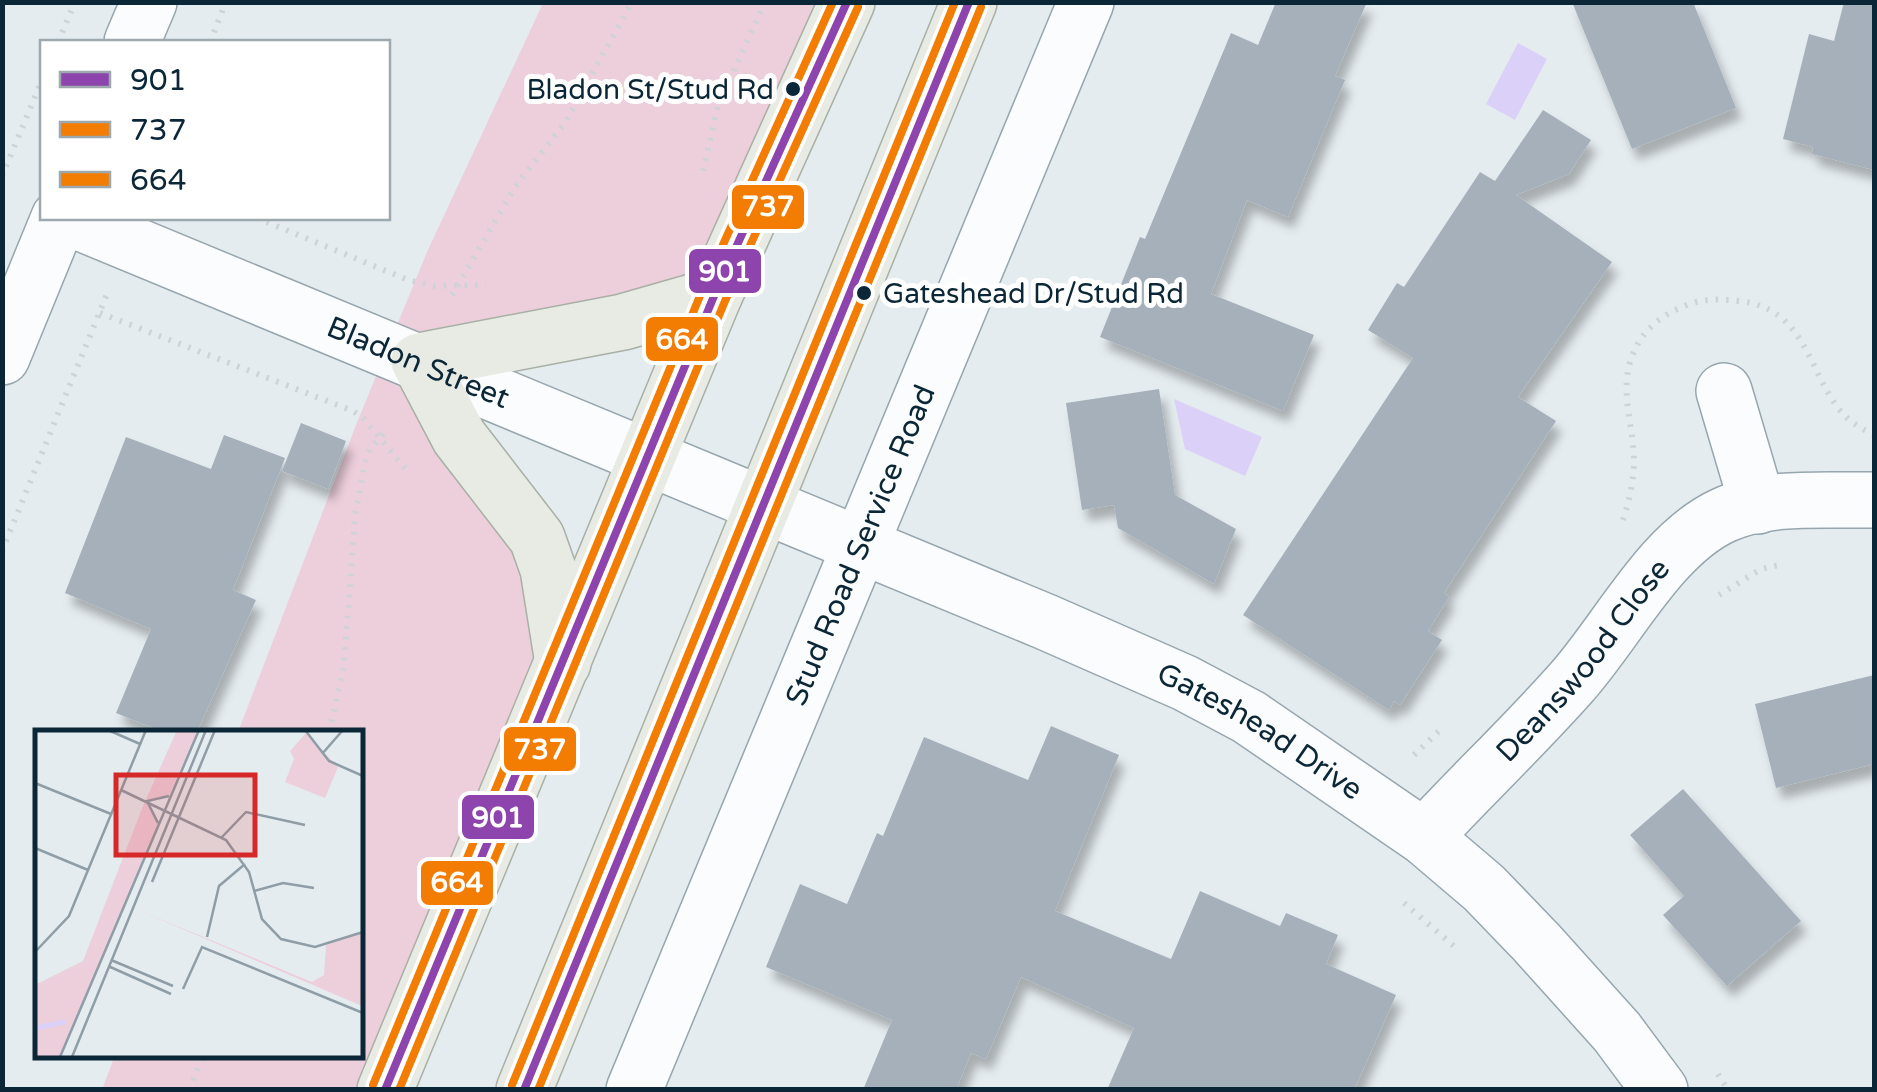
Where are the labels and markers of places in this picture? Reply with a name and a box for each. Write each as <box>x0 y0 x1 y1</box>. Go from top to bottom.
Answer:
place label: Bladon St/Stud Rd <box>526 73 774 107</box>
marker: Bladon St/Stud Rd <box>783 79 803 99</box>
place label: Gateshead Dr/Stud Rd <box>883 277 1184 311</box>
marker: Gateshead Dr/Stud Rd <box>854 283 874 303</box>

